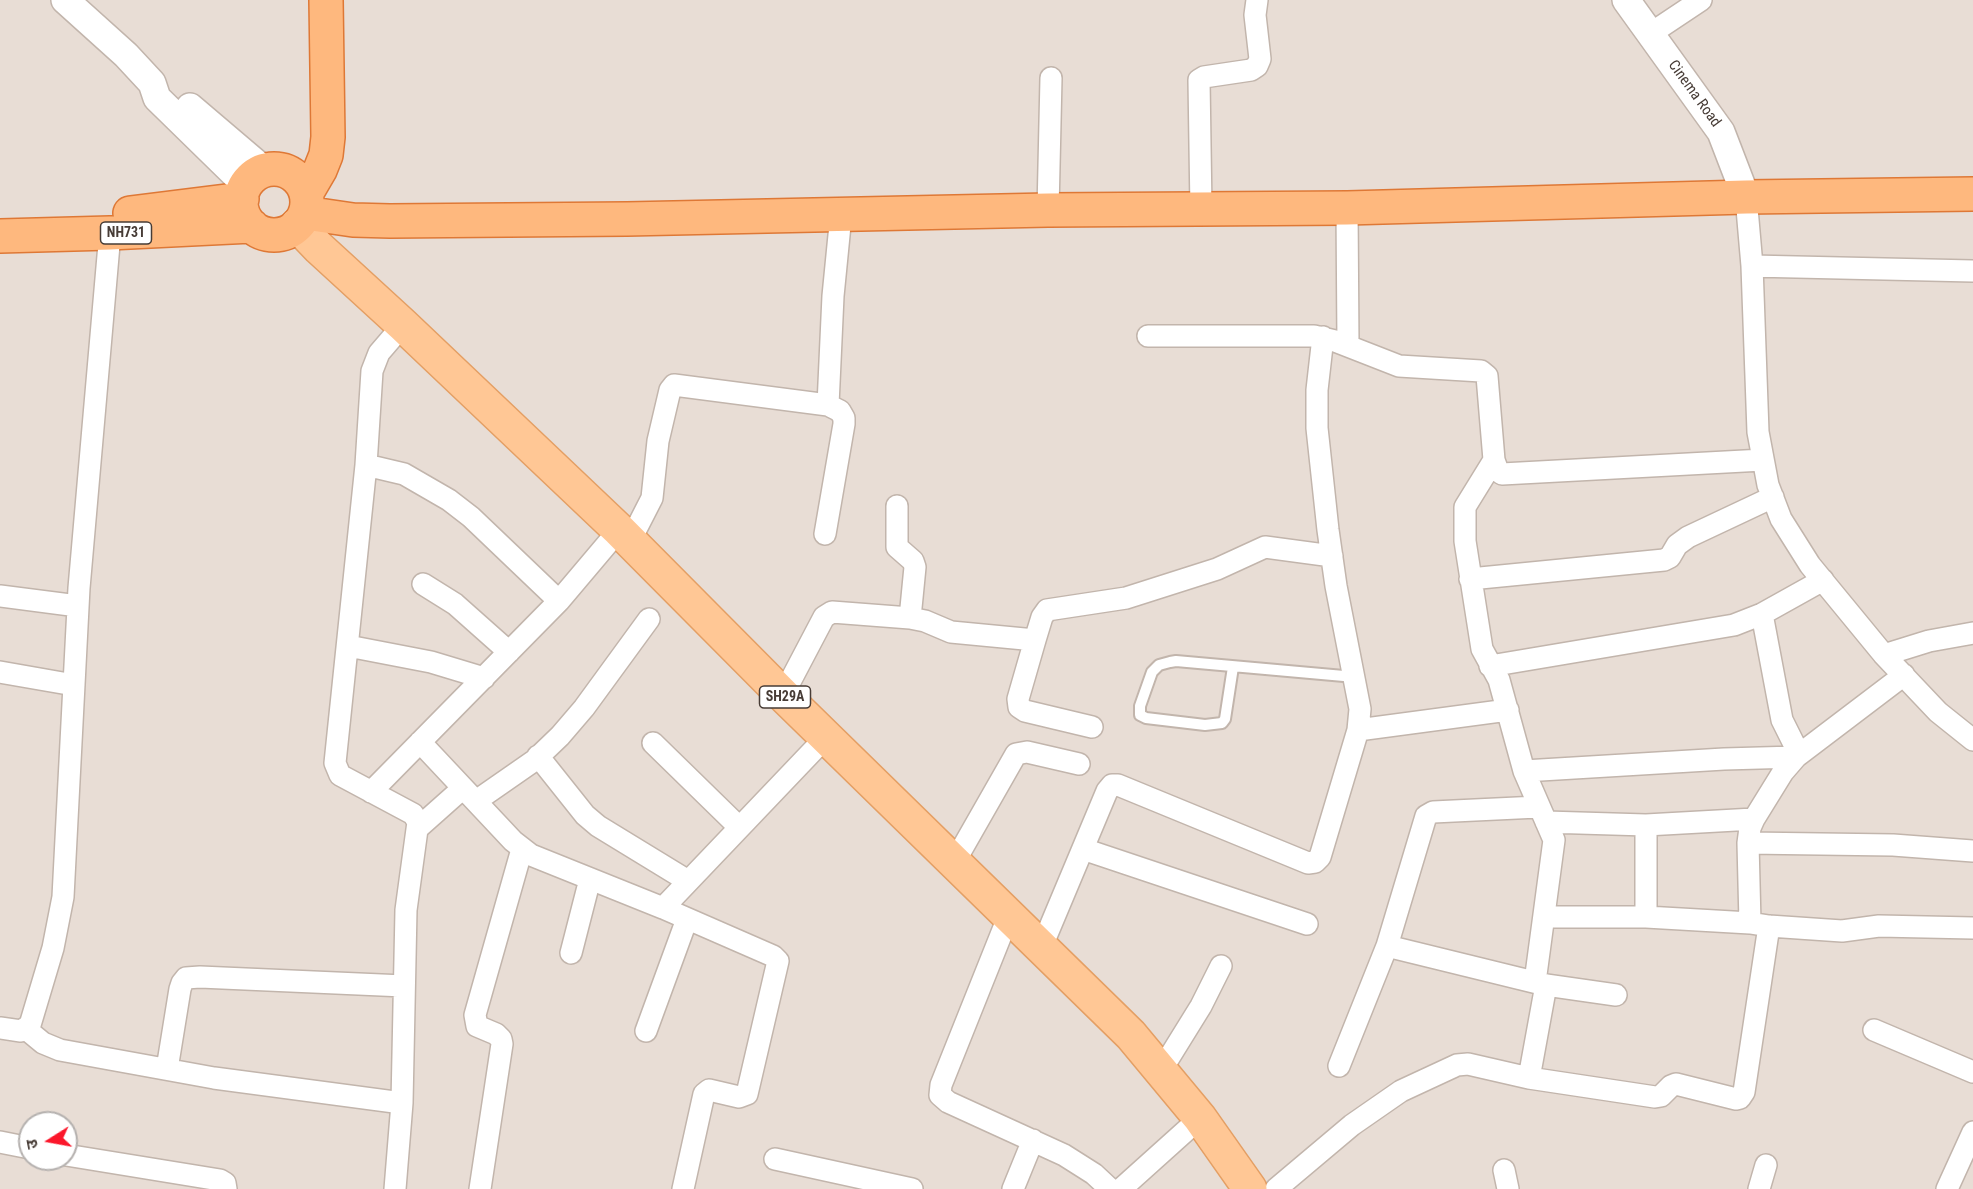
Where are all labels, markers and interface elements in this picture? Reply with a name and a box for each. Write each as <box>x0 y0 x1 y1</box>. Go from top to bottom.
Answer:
street label: Cinema Road <box>1664 57 1724 131</box>
road number: NH731 <box>100 222 152 244</box>
road number: SH29A <box>760 686 810 708</box>
north arrow <box>18 1111 78 1171</box>
text: उ <box>22 1138 42 1151</box>

